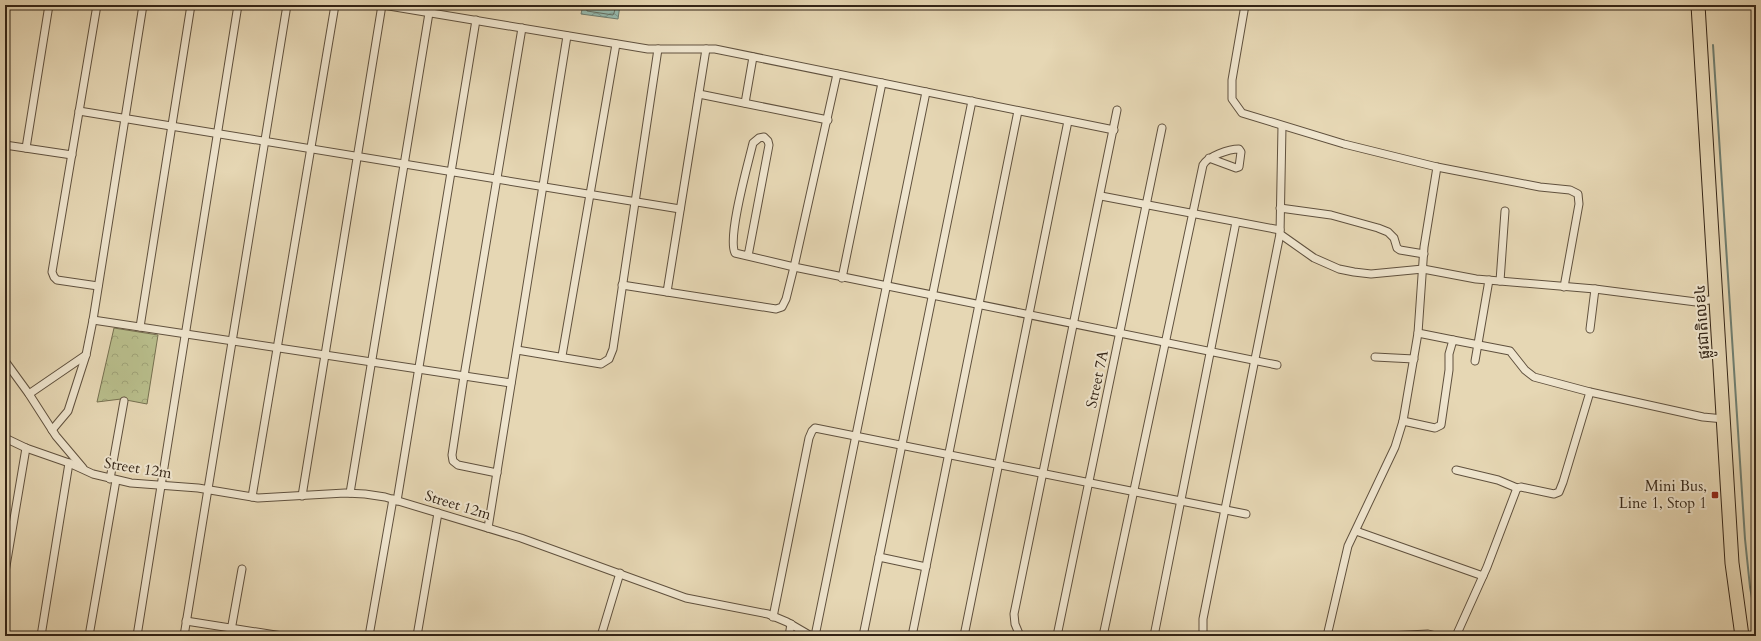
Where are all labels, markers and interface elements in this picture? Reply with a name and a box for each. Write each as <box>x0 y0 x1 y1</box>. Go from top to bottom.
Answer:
street label: ផ្លូវជាតិលេខ៤ <box>1689 284 1718 360</box>
street label: Street 7A <box>1081 348 1113 410</box>
street label: Street 12m <box>103 453 174 483</box>
place label: Mini Bus, Line 1, Stop 1 <box>1619 476 1707 513</box>
street label: Street 12m <box>422 485 494 525</box>
marker: Mini Bus, Line 1, Stop 1 <box>1710 490 1720 500</box>

